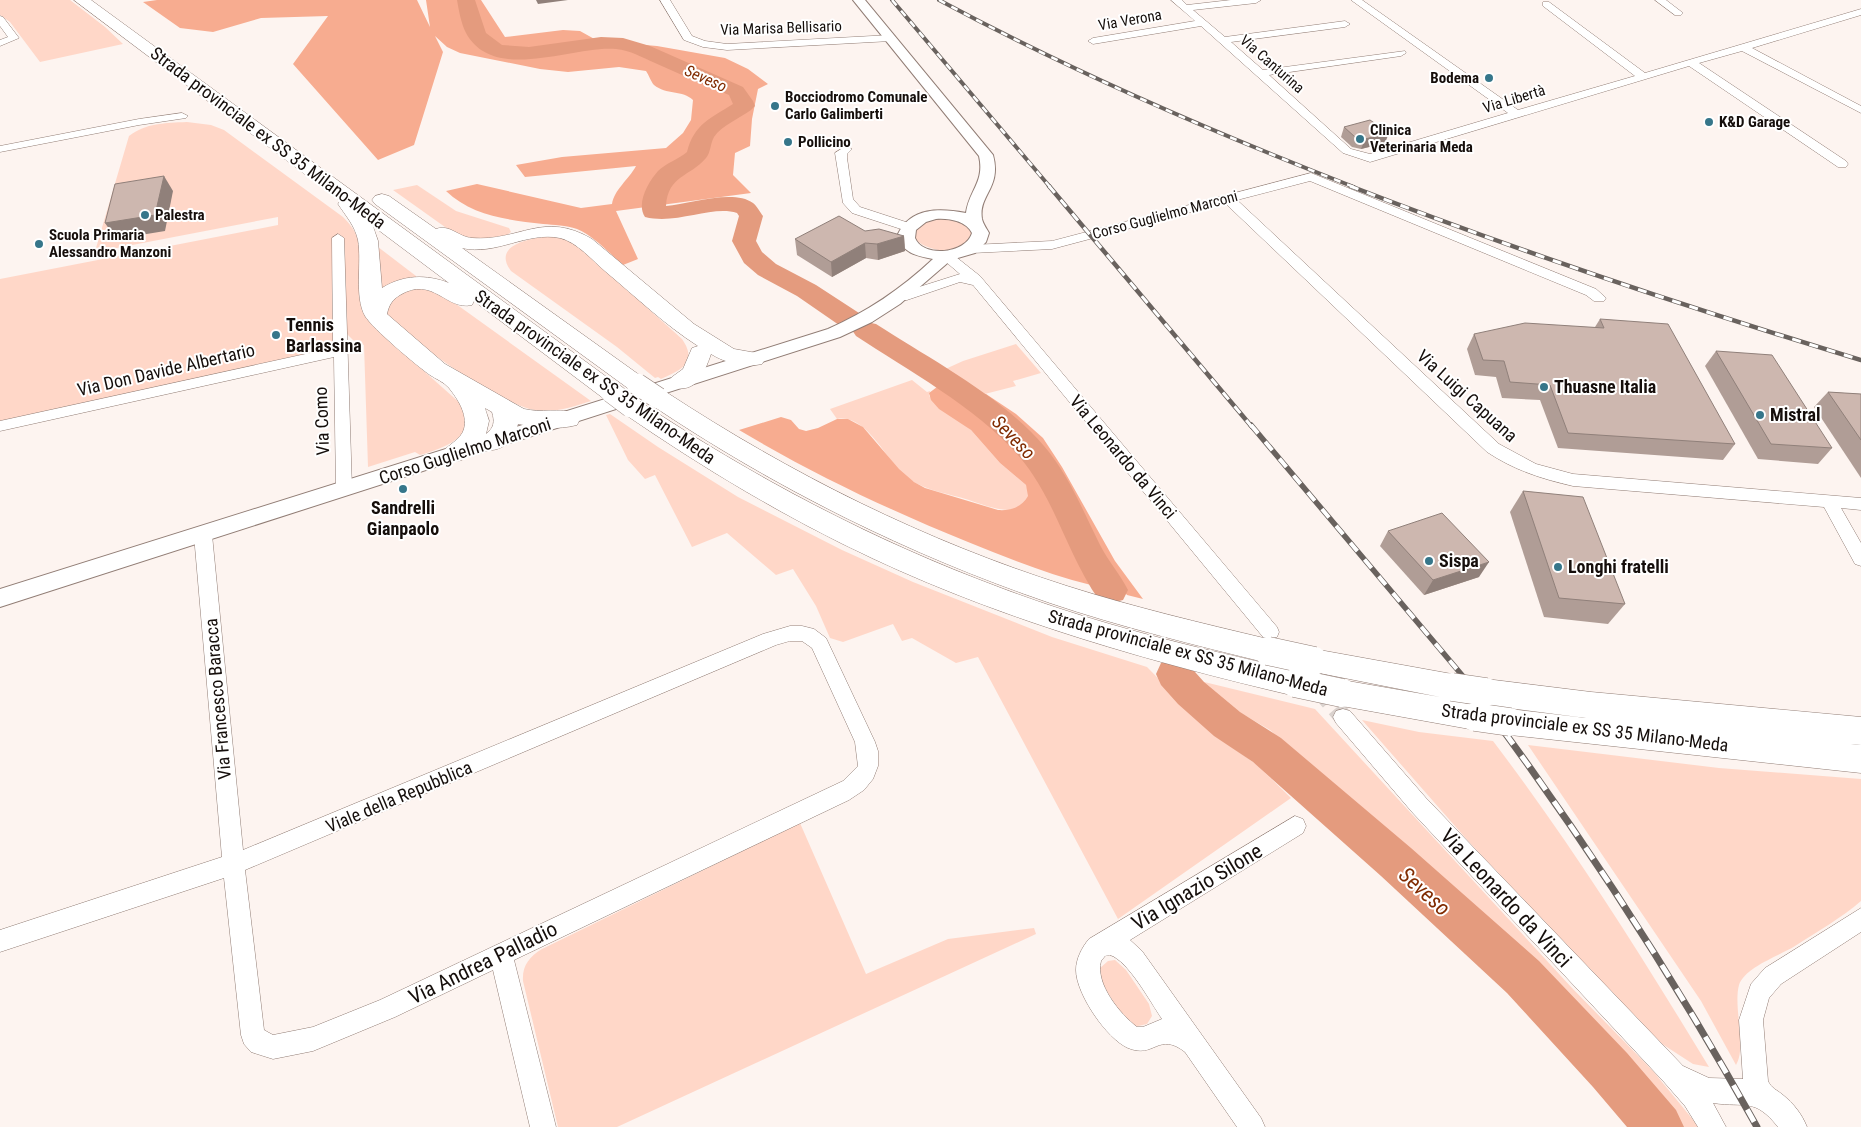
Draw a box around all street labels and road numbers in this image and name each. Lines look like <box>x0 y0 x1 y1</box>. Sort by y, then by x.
street label: Via Verona <box>1097 6 1163 34</box>
street label: Via Marisa Bellisario <box>720 17 842 39</box>
street label: Via Canturina <box>1236 31 1308 97</box>
street label: Strada provinciale ex SS 35 Milano-Meda <box>147 42 390 233</box>
street label: Via Libertà <box>1481 81 1547 117</box>
street label: Corso Guglielmo Marconi <box>1090 187 1240 243</box>
street label: Strada provinciale ex SS 35 Milano-Meda <box>471 285 720 468</box>
street label: Via Don Davide Albertario <box>75 339 257 400</box>
street label: Via Luigi Capuana <box>1413 345 1522 446</box>
street label: Via Como <box>310 386 333 456</box>
street label: Via Leonardo da Vinci <box>1066 391 1181 523</box>
street label: Corso Guglielmo Marconi <box>376 413 553 488</box>
street label: Strada provinciale ex SS 35 Milano-Meda <box>1046 605 1330 700</box>
street label: Via Francesco Baracca <box>200 618 235 781</box>
street label: Strada provinciale ex SS 35 Milano-Meda <box>1440 699 1730 756</box>
street label: Viale della Repubblica <box>323 756 475 837</box>
street label: Via Leonardo da Vinci <box>1436 824 1576 972</box>
street label: Via Ignazio Silone <box>1127 839 1267 935</box>
street label: Via Andrea Palladio <box>405 917 561 1009</box>

